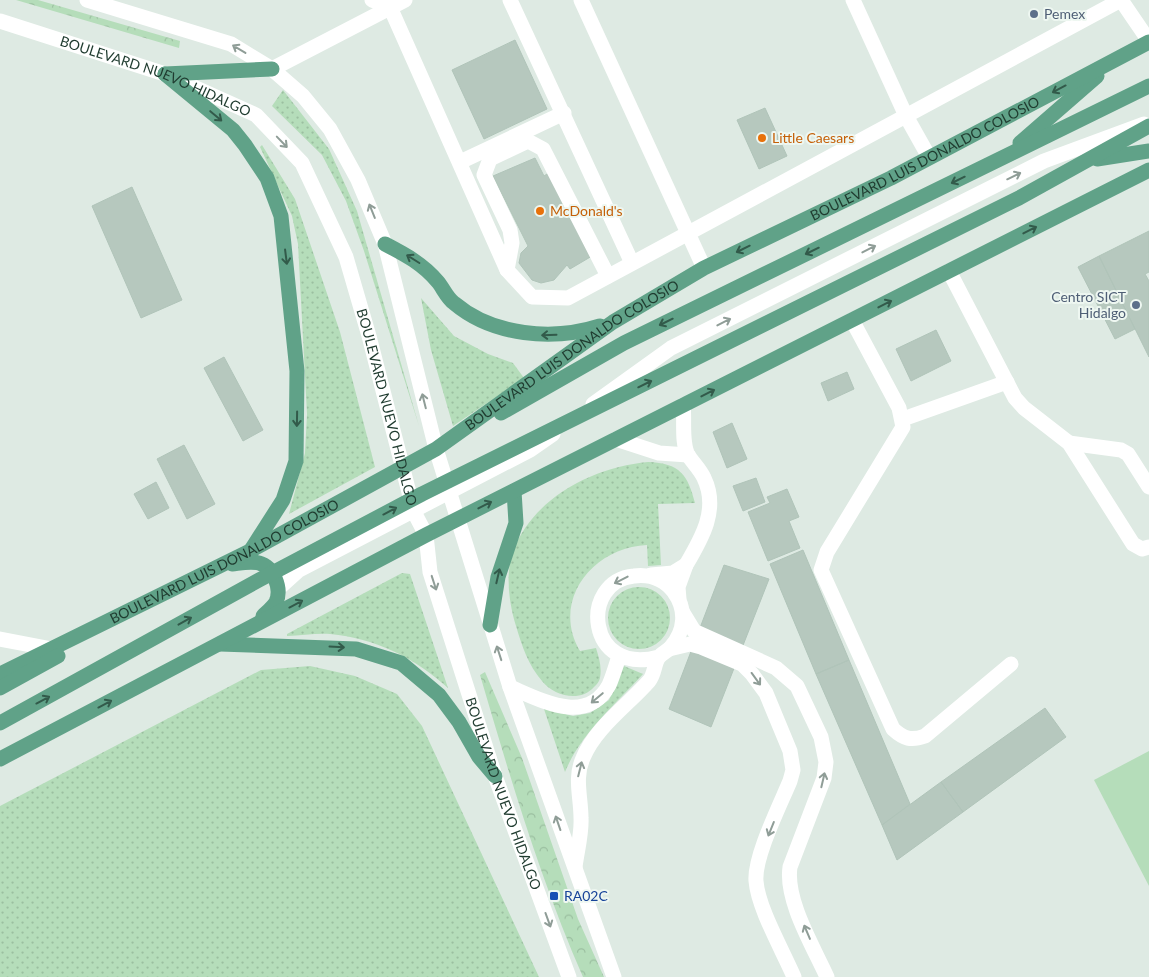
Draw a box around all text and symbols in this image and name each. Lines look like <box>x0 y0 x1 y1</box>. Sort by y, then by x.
place label: Pemex <box>1044 5 1085 22</box>
marker: Pemex <box>1028 8 1040 20</box>
street label: BOULEVARD NUEVO HIDALGO <box>58 32 254 120</box>
one-way arrow <box>232 44 246 54</box>
one-way arrow <box>1052 84 1067 94</box>
street label: BOULEVARD LUIS DONALDO COLOSIO <box>807 92 1042 224</box>
one-way arrow <box>209 111 222 122</box>
place label: Little Caesars <box>772 129 854 146</box>
marker: Little Caesars <box>756 132 768 144</box>
one-way arrow <box>276 136 288 149</box>
one-way arrow <box>1006 171 1021 180</box>
one-way arrow <box>951 176 966 185</box>
place label: McDonald's <box>550 202 623 219</box>
one-way arrow <box>366 204 376 219</box>
marker: McDonald's <box>534 205 546 217</box>
one-way arrow <box>1022 225 1037 235</box>
one-way arrow <box>861 244 876 253</box>
one-way arrow <box>736 245 751 255</box>
one-way arrow <box>805 247 820 257</box>
one-way arrow <box>282 249 292 265</box>
one-way arrow <box>406 254 420 265</box>
street label: BOULEVARD LUIS DONALDO COLOSIO <box>461 276 682 434</box>
place label: Centro SICT Hidalgo <box>1051 288 1127 321</box>
one-way arrow <box>877 299 892 308</box>
marker: Centro SICT Hidalgo <box>1130 299 1142 311</box>
street label: BOULEVARD NUEVO HIDALGO <box>353 306 421 507</box>
one-way arrow <box>716 317 731 327</box>
one-way arrow <box>658 318 673 328</box>
one-way arrow <box>541 330 557 340</box>
one-way arrow <box>637 379 652 388</box>
one-way arrow <box>701 388 716 398</box>
one-way arrow <box>419 394 428 410</box>
one-way arrow <box>293 411 302 427</box>
street label: BOULEVARD LUIS DONALDO COLOSIO <box>107 495 342 627</box>
one-way arrow <box>477 500 492 509</box>
one-way arrow <box>382 506 397 515</box>
one-way arrow <box>494 569 503 585</box>
one-way arrow <box>429 575 439 591</box>
one-way arrow <box>614 576 629 585</box>
one-way arrow <box>288 599 303 609</box>
one-way arrow <box>177 616 192 625</box>
one-way arrow <box>329 643 345 652</box>
one-way arrow <box>494 646 504 662</box>
one-way arrow <box>751 672 761 686</box>
one-way arrow <box>591 693 604 704</box>
one-way arrow <box>35 695 50 704</box>
street label: BOULEVARD NUEVO HIDALGO <box>462 695 545 892</box>
one-way arrow <box>97 699 112 708</box>
one-way arrow <box>576 762 585 778</box>
one-way arrow <box>819 772 828 788</box>
one-way arrow <box>553 816 562 832</box>
one-way arrow <box>765 822 774 837</box>
place label: RA02C <box>564 887 608 904</box>
marker: RA02C <box>548 890 560 902</box>
one-way arrow <box>544 912 553 927</box>
one-way arrow <box>802 925 812 940</box>

